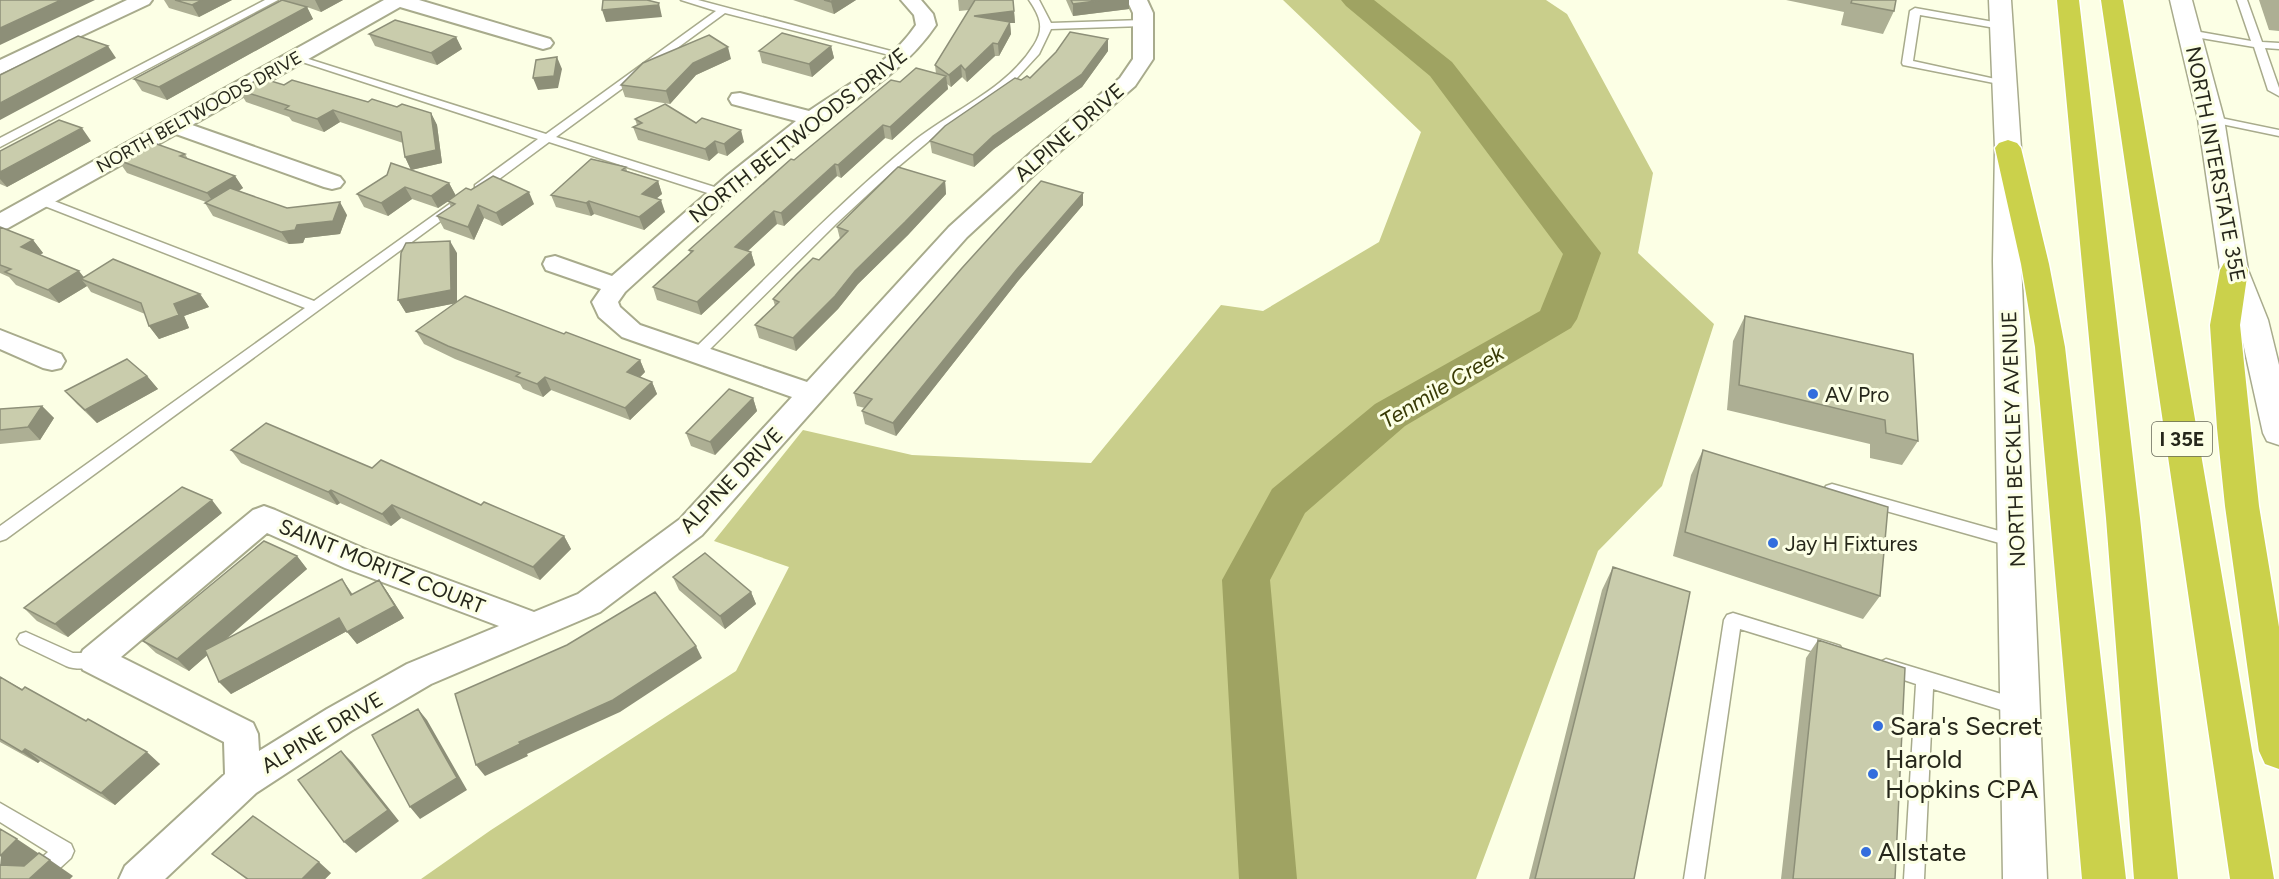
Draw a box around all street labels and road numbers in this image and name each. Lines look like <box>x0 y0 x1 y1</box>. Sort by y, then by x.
street label: NORTH BELTWOODS DRIVE <box>684 42 912 228</box>
street label: NORTH INTERSTATE 35E <box>2181 44 2251 284</box>
street label: NORTH BELTWOODS DRIVE <box>92 46 306 178</box>
street label: ALPINE DRIVE <box>1009 78 1129 186</box>
street label: NORTH BECKLEY AVENUE <box>1996 310 2030 568</box>
street label: ALPINE DRIVE <box>674 422 788 538</box>
road number: I 35E <box>2152 422 2212 456</box>
street label: SAINT MORITZ COURT <box>275 513 489 619</box>
street label: ALPINE DRIVE <box>257 686 387 778</box>

